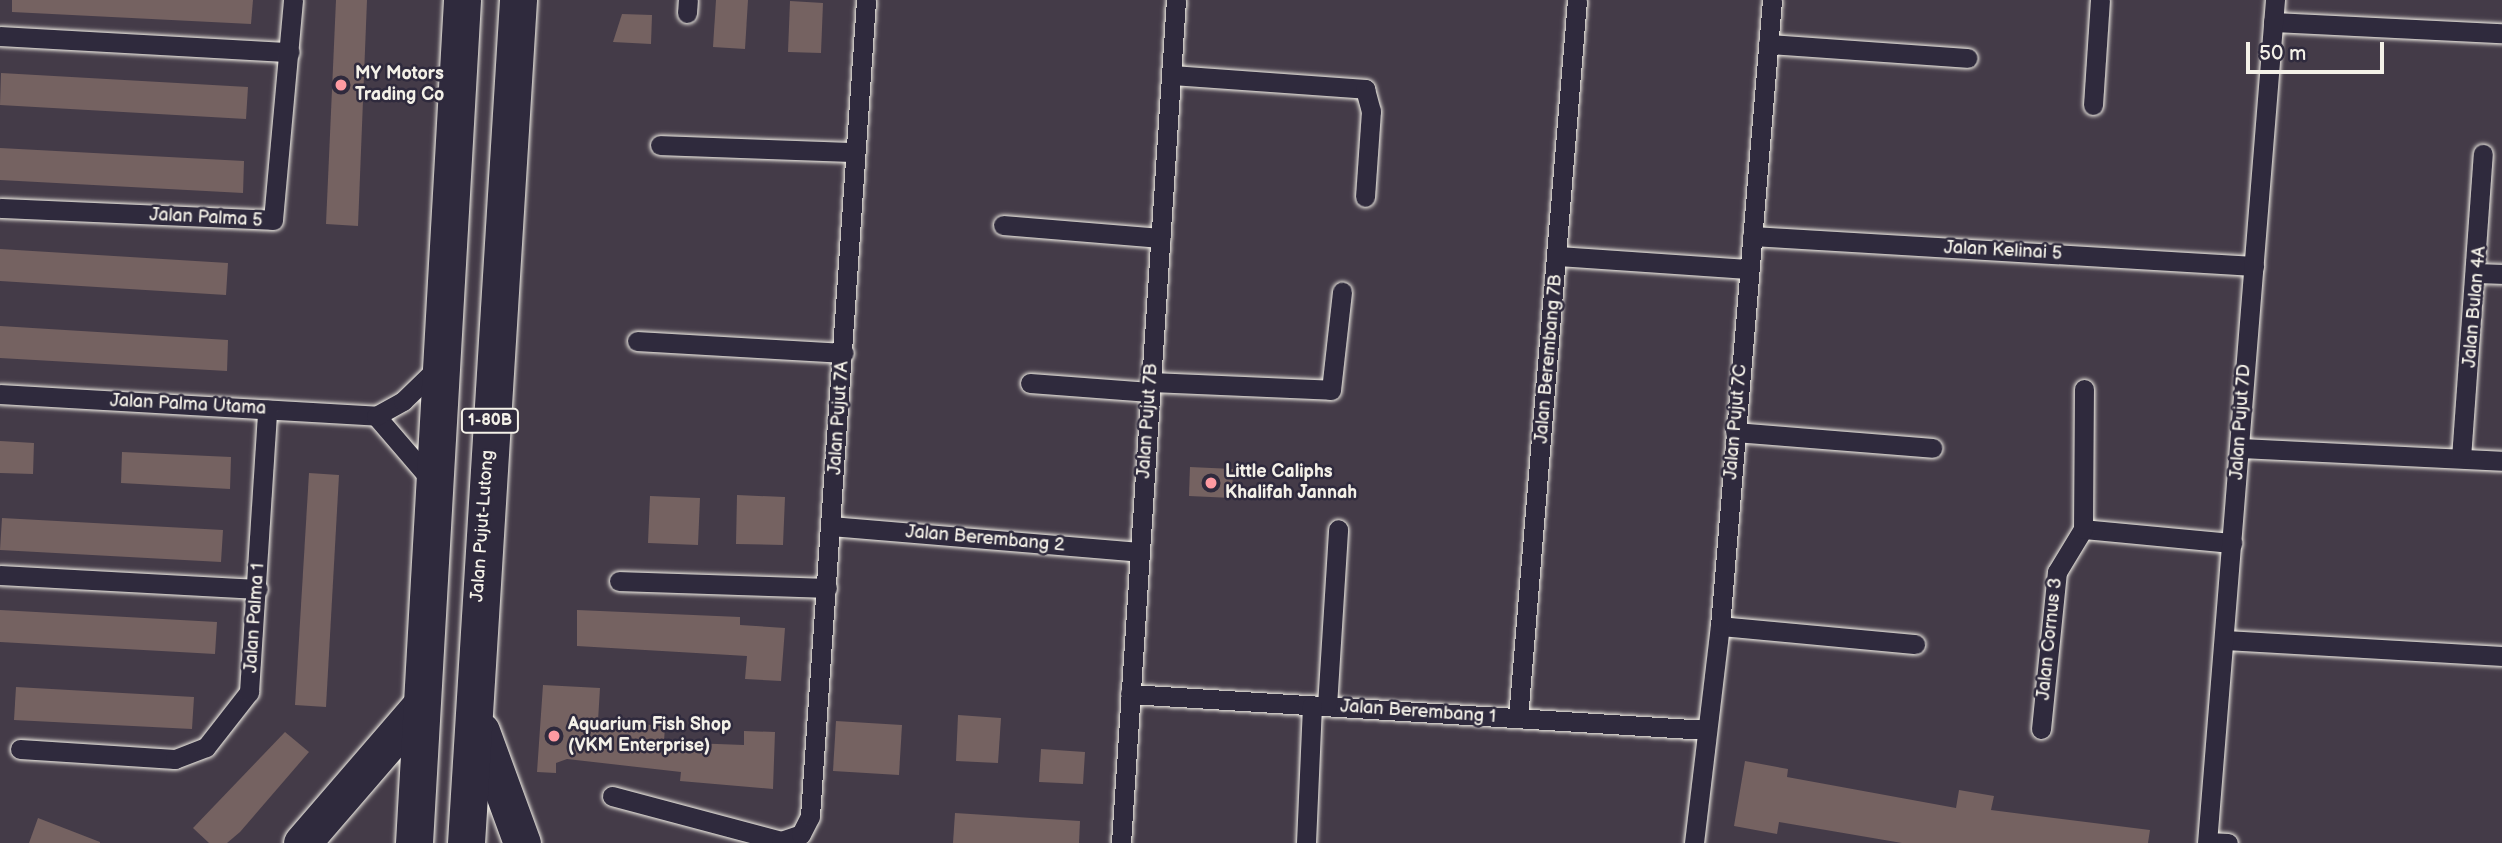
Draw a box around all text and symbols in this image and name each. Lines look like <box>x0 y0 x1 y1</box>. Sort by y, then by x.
scale bar <box>2250 28 2388 72</box>
text: 50 m <box>2259 41 2306 66</box>
place label: MY Motors Trading Co <box>355 64 444 106</box>
marker: MY Motors Trading Co <box>333 77 349 93</box>
street label: Jalan Palma 5 <box>149 204 263 232</box>
street label: Jalan Kelinai 5 <box>1943 237 2063 265</box>
street label: Jalan Bulan 4A <box>2459 245 2491 369</box>
street label: Jalan Berembang 7B <box>1531 273 1567 445</box>
street label: Jalan Pujut 7A <box>824 360 854 476</box>
street label: Jalan Pujut 7B <box>1133 363 1163 479</box>
street label: Jalan Pujut 7C <box>1720 363 1752 481</box>
street label: Jalan Pujut 7D <box>2226 363 2256 481</box>
street label: Jalan Palma Utama <box>109 390 267 420</box>
road number: 1-80B <box>460 408 520 434</box>
street label: Jalan Pujut-Lutong <box>467 449 499 603</box>
place label: Little Caliphs Khalifah Jannah <box>1225 462 1357 504</box>
marker: Little Caliphs Khalifah Jannah <box>1203 475 1219 491</box>
street label: Jalan Berembang 2 <box>905 521 1065 557</box>
street label: Jalan Palma 1 <box>240 562 270 674</box>
street label: Jalan Cornus 3 <box>2033 577 2067 701</box>
street label: Jalan Berembang 1 <box>1340 696 1496 728</box>
place label: Aquarium Fish Shop (VKM Enterprise) <box>568 715 731 758</box>
marker: Aquarium Fish Shop (VKM Enterprise) <box>546 728 562 744</box>

